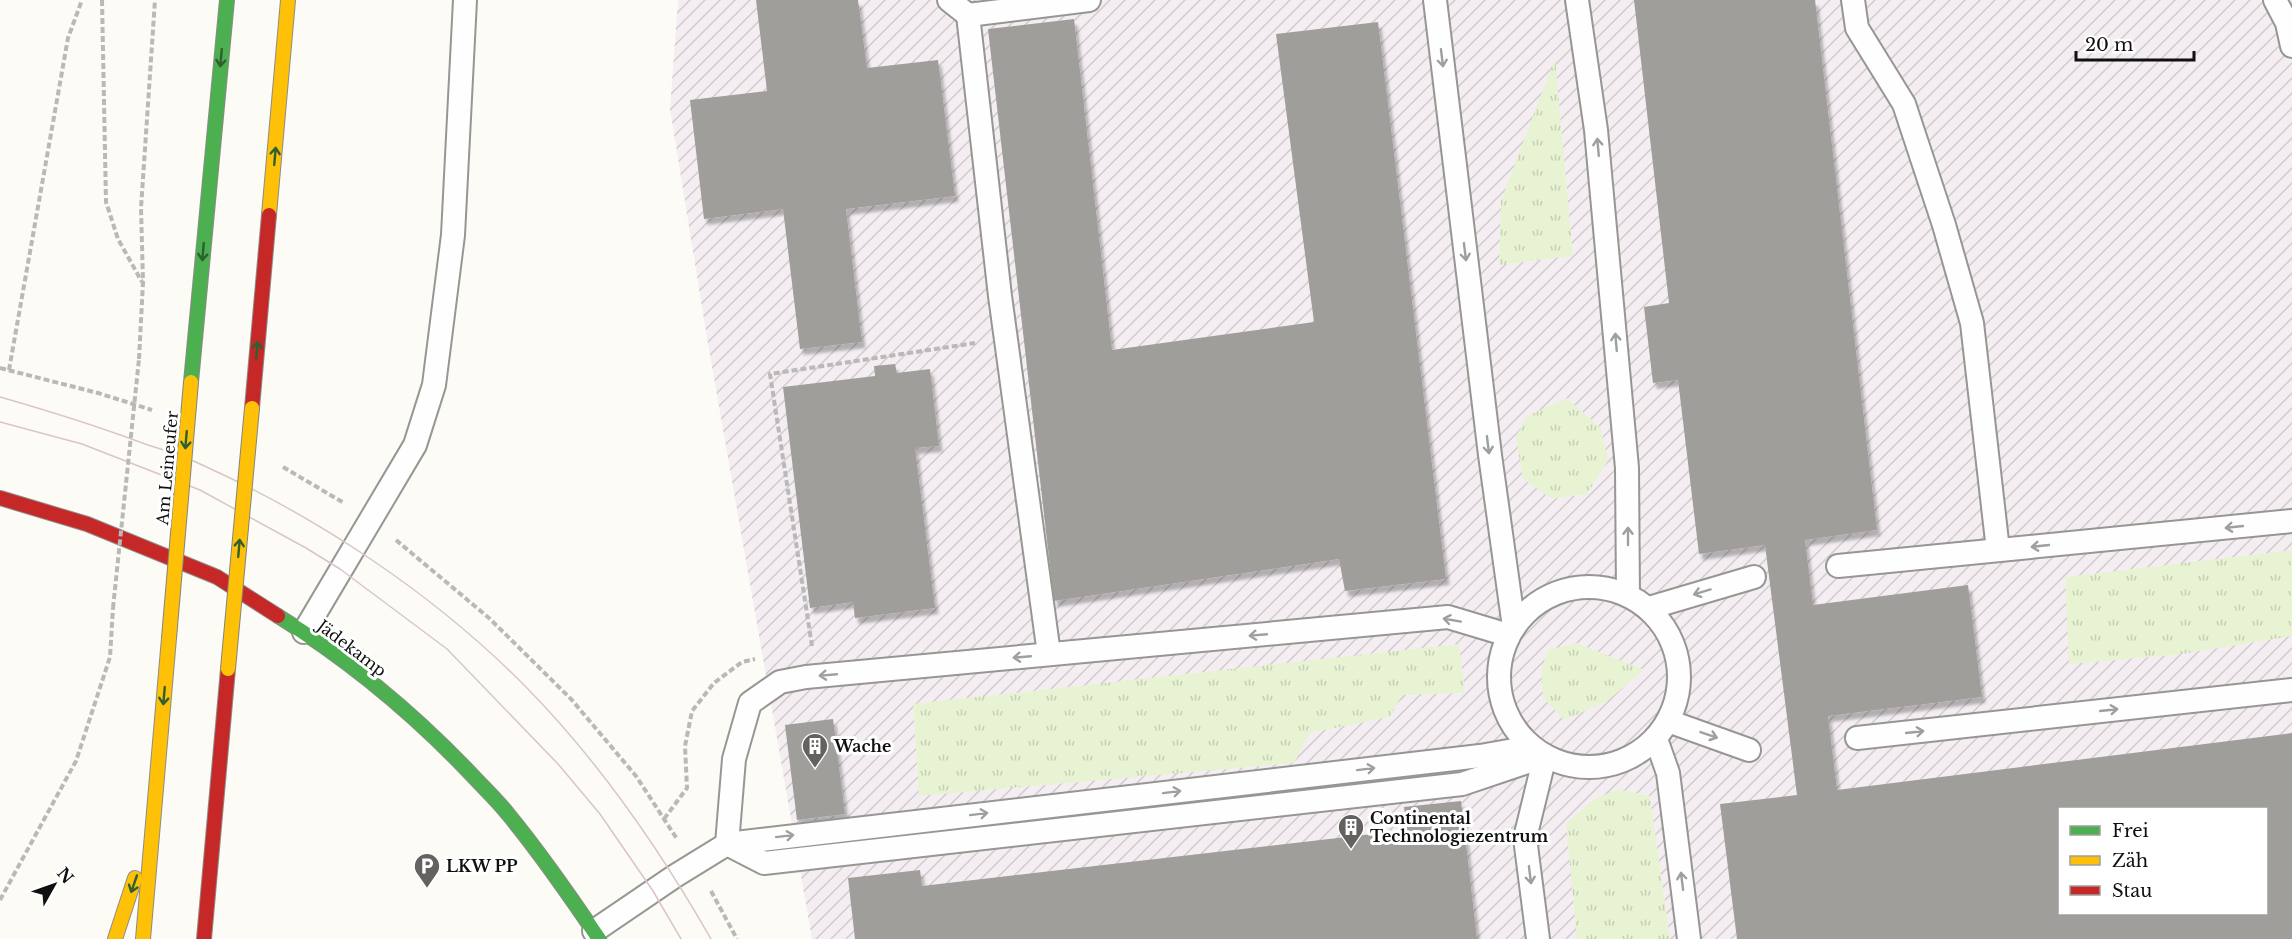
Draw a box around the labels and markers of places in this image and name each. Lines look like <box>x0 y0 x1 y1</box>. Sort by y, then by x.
building icon: Wache <box>800 731 830 769</box>
place label: Wache <box>833 736 891 756</box>
place label: Continental Technologiezentrum <box>1370 808 1549 846</box>
building icon: Continental Technologiezentrum <box>1336 812 1366 850</box>
parking icon: LKW PP <box>412 851 442 889</box>
place label: LKW PP <box>446 856 518 876</box>

